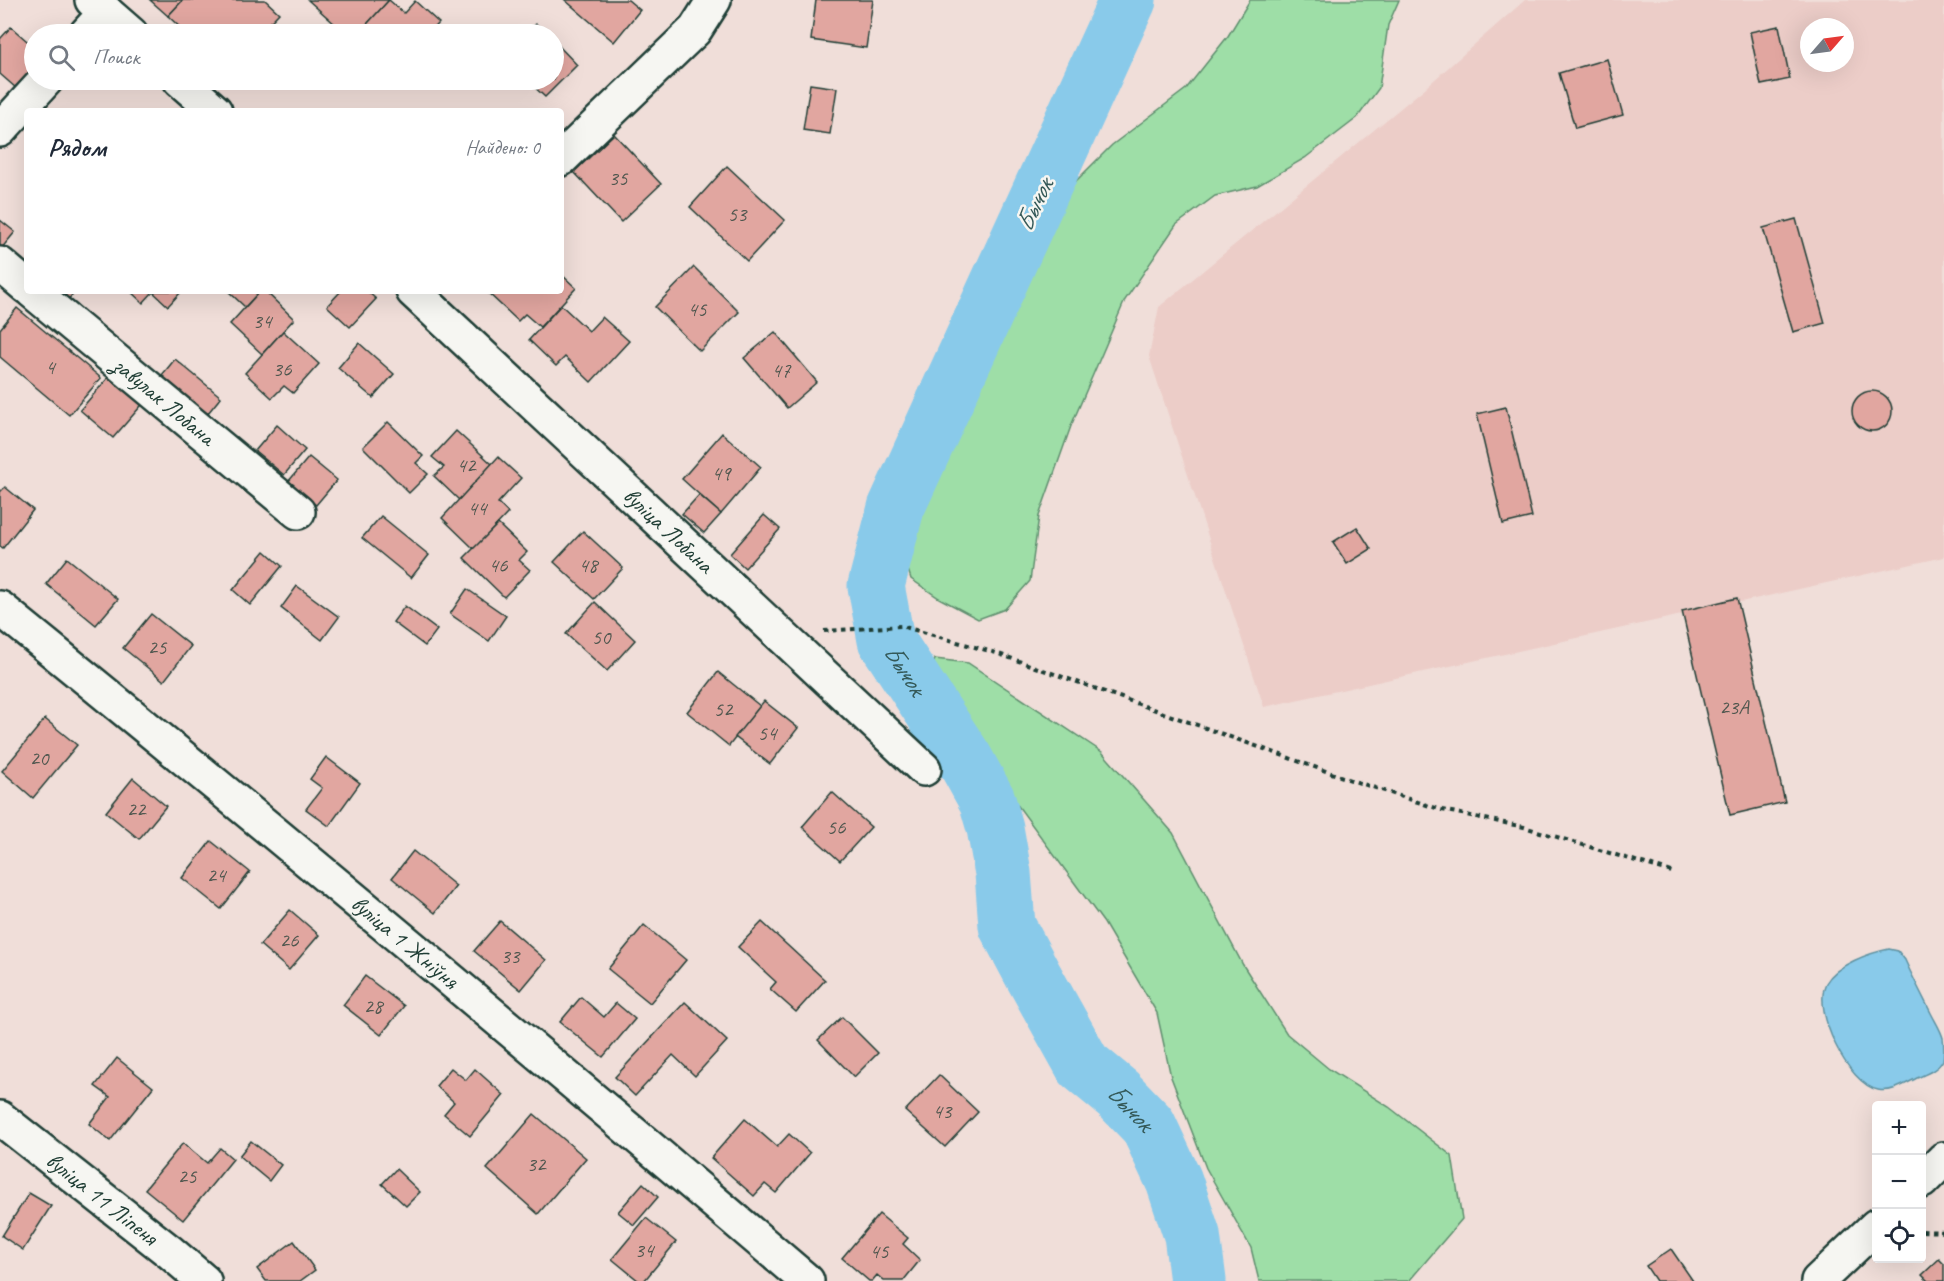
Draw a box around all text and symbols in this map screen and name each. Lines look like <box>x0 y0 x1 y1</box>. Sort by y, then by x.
north arrow <box>1800 18 1854 72</box>
search box <box>24 24 564 90</box>
icon: search <box>45 41 78 74</box>
text: Поиск <box>93 43 139 71</box>
text: Рядом <box>48 131 106 164</box>
text: Найдено: 0 <box>465 135 540 160</box>
house number: 35 <box>609 165 629 191</box>
water label: Бычок <box>1008 169 1062 237</box>
house number: 53 <box>728 201 748 227</box>
house number: 45 <box>688 296 708 322</box>
house number: 34 <box>253 308 274 334</box>
street label: завулак Лобана <box>104 348 223 453</box>
house number: 4 <box>45 354 57 380</box>
house number: 36 <box>273 356 292 382</box>
house number: 47 <box>772 357 792 383</box>
house number: 42 <box>457 452 477 478</box>
house number: 49 <box>712 460 732 486</box>
street label: вуліца Лобана <box>617 481 721 581</box>
house number: 44 <box>468 495 489 521</box>
house number: 46 <box>489 552 508 578</box>
house number: 48 <box>579 552 600 578</box>
house number: 50 <box>592 624 612 650</box>
house number: 25 <box>148 634 168 660</box>
water label: Бычок <box>877 638 936 705</box>
house number: 23А <box>1719 694 1750 720</box>
house number: 52 <box>714 696 734 722</box>
house number: 54 <box>758 720 779 746</box>
house number: 20 <box>30 745 50 771</box>
house number: 22 <box>127 796 147 822</box>
house number: 56 <box>827 814 846 840</box>
house number: 24 <box>207 862 228 888</box>
street label: вуліца 1 Жніўня <box>345 888 466 996</box>
house number: 26 <box>280 927 299 953</box>
house number: 33 <box>501 943 521 969</box>
house number: 28 <box>364 993 385 1019</box>
water label: Бычок <box>1100 1075 1164 1141</box>
house number: 43 <box>933 1098 953 1124</box>
map controls <box>1872 1101 1926 1263</box>
button: + <box>1872 1101 1926 1155</box>
street label: вуліца 11 Ліпеня <box>40 1145 165 1253</box>
house number: 32 <box>527 1151 547 1177</box>
button: − <box>1872 1155 1926 1209</box>
house number: 25 <box>178 1163 198 1189</box>
button: locate <box>1872 1209 1926 1263</box>
house number: 34 <box>635 1237 656 1263</box>
house number: 45 <box>870 1238 890 1264</box>

